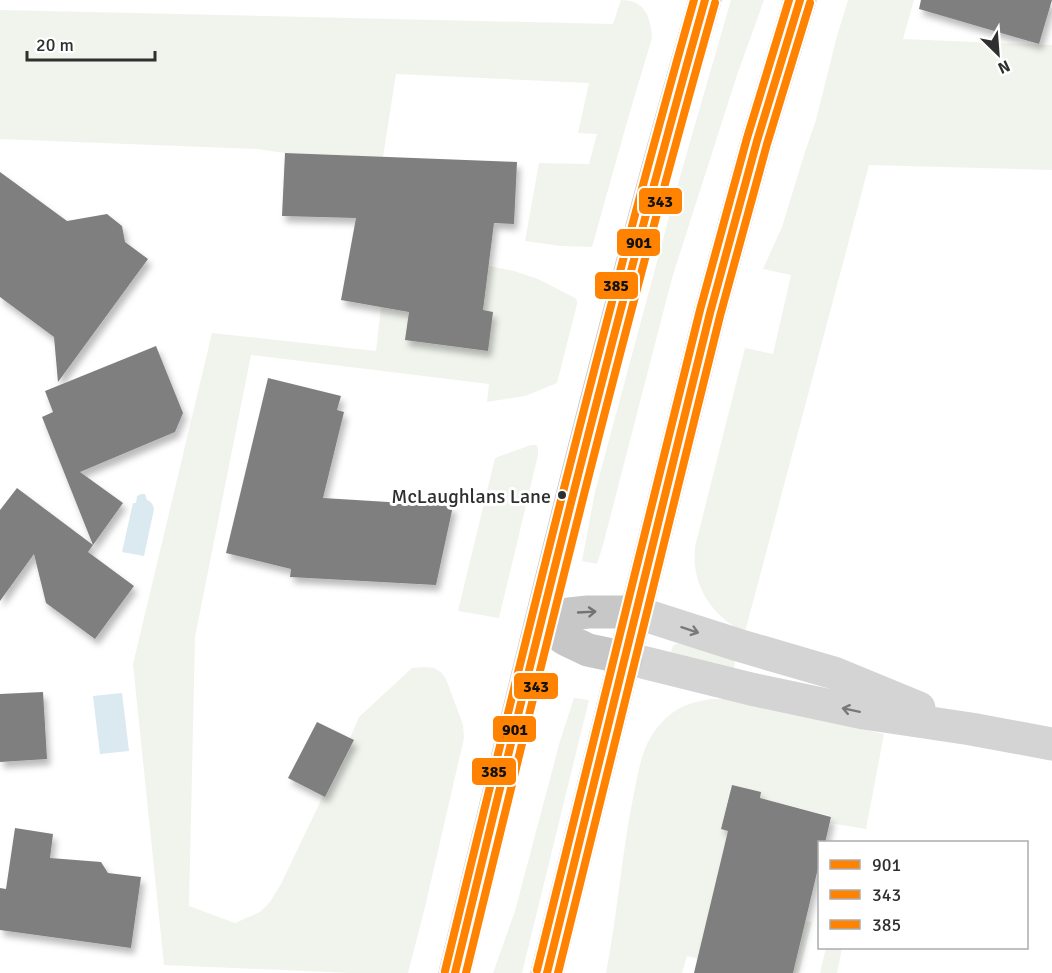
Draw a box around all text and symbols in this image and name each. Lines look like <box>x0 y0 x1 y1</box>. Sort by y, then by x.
scale bar <box>27 24 154 62</box>
north arrow <box>968 24 1028 84</box>
text: 20 m <box>36 34 74 56</box>
text: N <box>995 55 1013 78</box>
line badge: 343 <box>638 187 683 215</box>
text: 343 <box>647 192 673 212</box>
line badge: 901 <box>616 228 661 257</box>
text: 901 <box>626 233 652 253</box>
line badge: 385 <box>594 271 639 300</box>
text: 385 <box>603 276 629 296</box>
place label: McLaughlans Lane <box>391 484 551 509</box>
marker: McLaughlans Lane <box>556 489 568 501</box>
one-way arrow <box>577 607 597 618</box>
one-way arrow <box>680 625 699 636</box>
line badge: 343 <box>513 672 559 700</box>
text: 343 <box>523 677 549 697</box>
one-way arrow <box>842 704 861 715</box>
line badge: 901 <box>492 715 537 743</box>
text: 901 <box>502 720 528 740</box>
line badge: 385 <box>471 757 517 786</box>
text: 385 <box>481 762 507 782</box>
legend <box>818 841 1028 949</box>
text: 901 <box>872 854 901 876</box>
text: 343 <box>872 884 901 906</box>
text: 385 <box>872 914 901 936</box>

